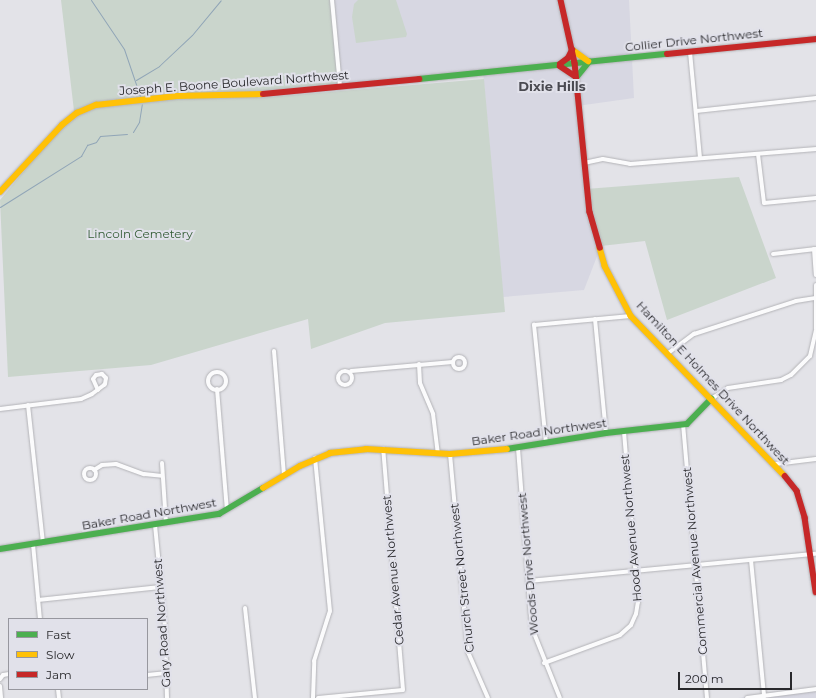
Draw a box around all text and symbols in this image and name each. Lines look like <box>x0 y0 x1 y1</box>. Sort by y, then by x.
street label: Collier Drive Northwest <box>624 26 764 54</box>
street label: Joseph E. Boone Boulevard Northwest <box>119 68 349 98</box>
district label: Dixie Hills <box>518 78 586 94</box>
park label: Lincoln Cemetery <box>87 227 193 241</box>
street label: Hamilton E Holmes Drive Northwest <box>633 298 793 468</box>
street label: Baker Road Northwest <box>471 415 607 449</box>
street label: Hood Avenue Northwest <box>617 454 645 602</box>
street label: Commercial Avenue Northwest <box>680 467 710 655</box>
street label: Woods Drive Northwest <box>515 492 541 636</box>
street label: Cedar Avenue Northwest <box>379 494 407 646</box>
street label: Baker Road Northwest <box>81 495 217 533</box>
street label: Church Street Northwest <box>447 503 477 653</box>
street label: Gary Road Northwest <box>150 558 174 688</box>
legend <box>8 618 148 690</box>
text: Fast <box>46 627 71 642</box>
text: Slow <box>46 647 75 662</box>
scale bar <box>680 664 794 690</box>
text: Jam <box>46 667 72 682</box>
text: 200 m <box>685 671 724 686</box>

